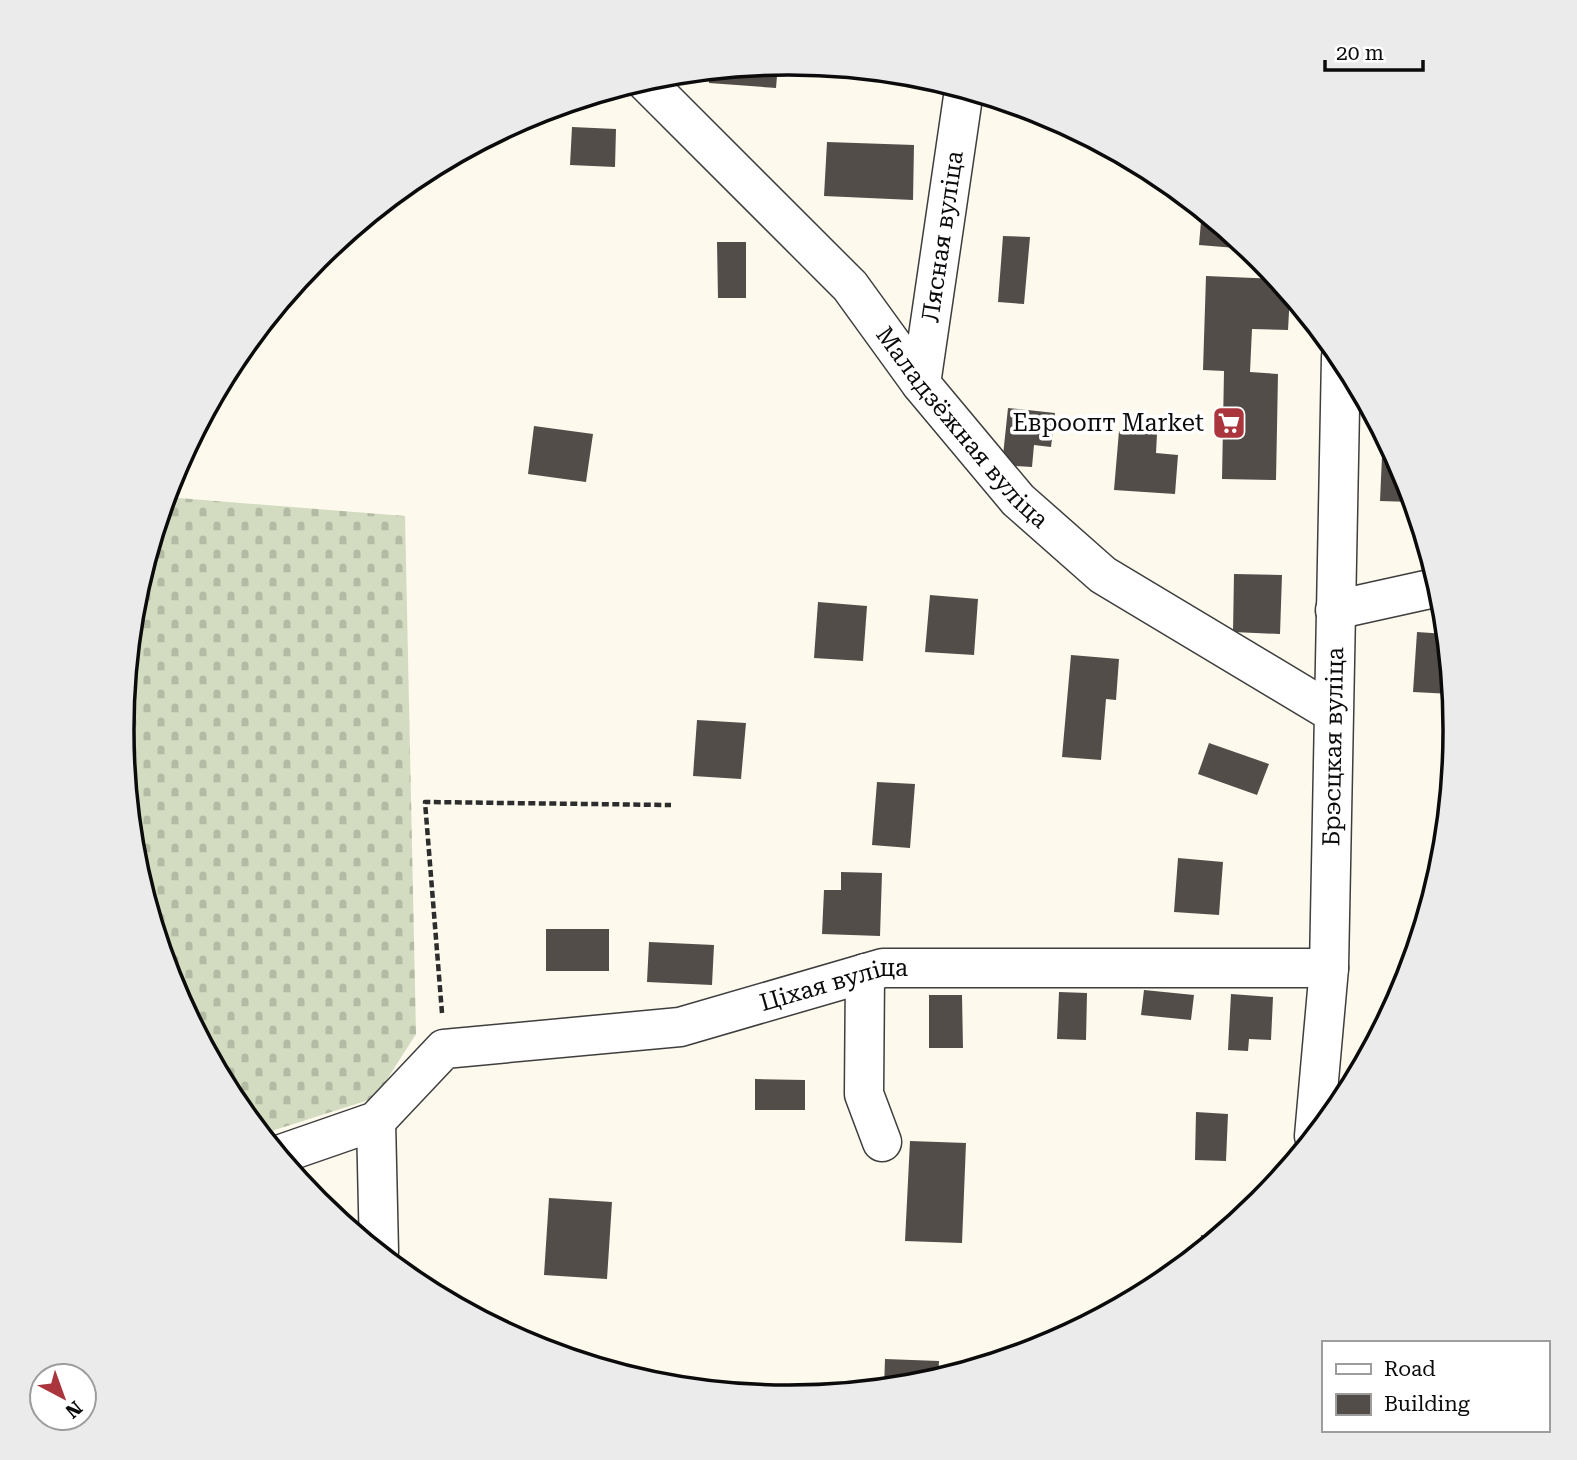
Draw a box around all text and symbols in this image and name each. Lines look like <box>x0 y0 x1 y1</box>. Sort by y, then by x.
scale bar <box>1325 28 1423 72</box>
text: 20 m <box>1336 41 1384 65</box>
street label: Лясная вуліца <box>916 149 969 324</box>
street label: Маладзёжная вуліца <box>870 321 1054 534</box>
supermarket icon: Евроопт Market <box>1210 404 1248 442</box>
place label: Евроопт Market <box>1012 409 1204 437</box>
street label: Брэсцкая вуліца <box>1317 647 1349 847</box>
street label: Ціхая вуліца <box>757 954 908 1017</box>
legend <box>1322 1341 1549 1432</box>
text: Road <box>1384 1357 1436 1381</box>
north arrow <box>28 1362 98 1432</box>
text: Building <box>1384 1392 1470 1416</box>
text: N <box>60 1396 87 1423</box>

